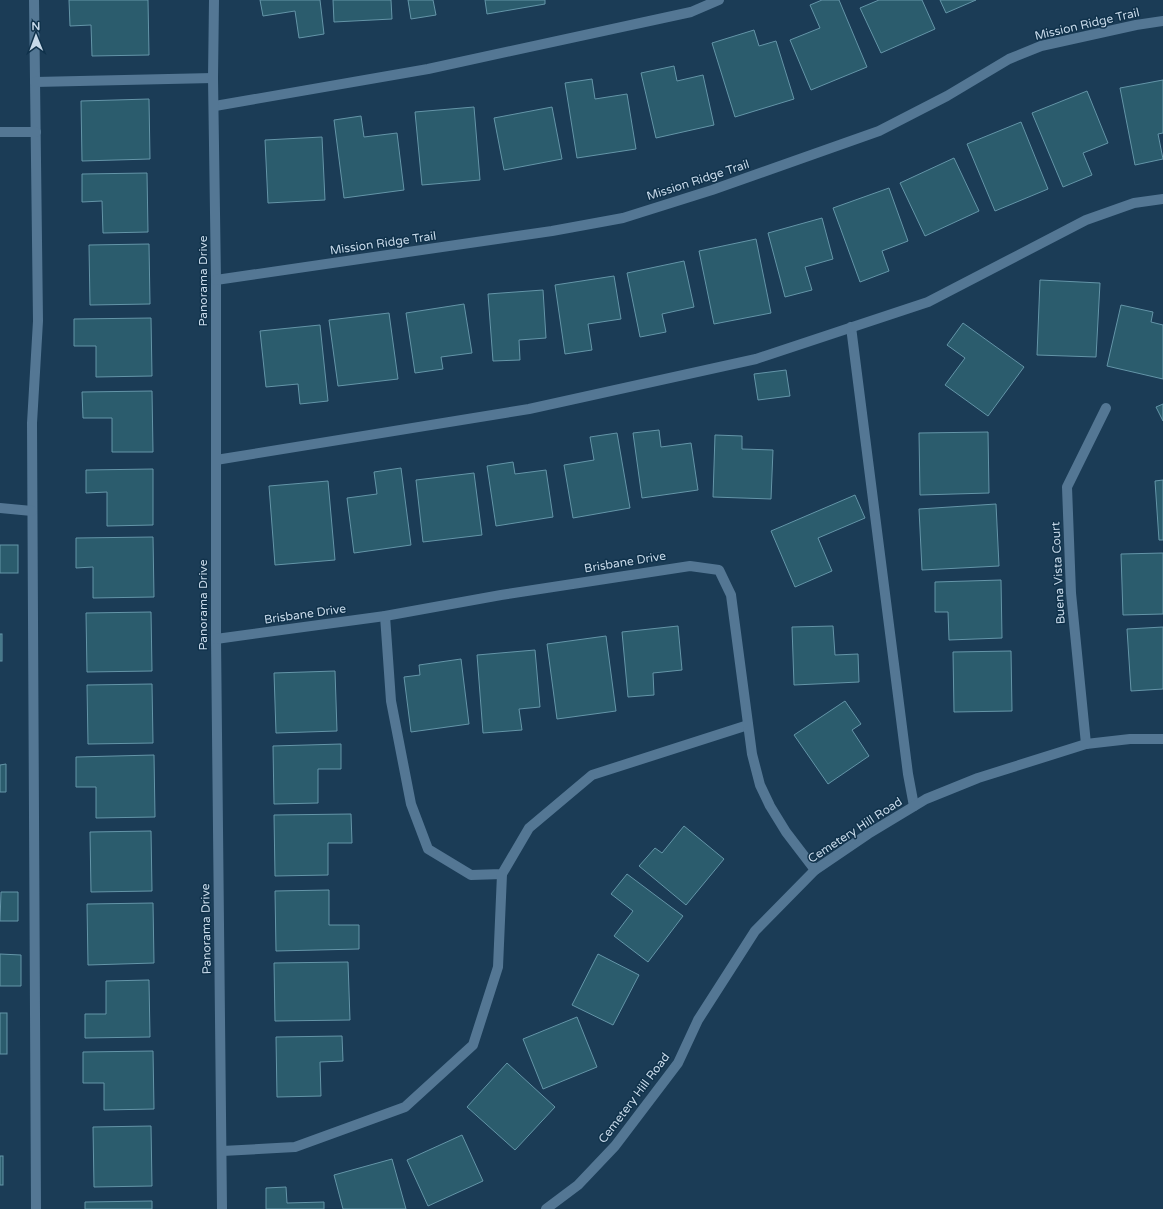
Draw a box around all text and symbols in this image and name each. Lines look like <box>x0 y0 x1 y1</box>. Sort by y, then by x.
street label: Mission Ridge Trail <box>1033 5 1141 43</box>
north arrow <box>16 16 56 56</box>
text: N <box>31 20 40 33</box>
street label: Mission Ridge Trail <box>645 157 751 203</box>
street label: Mission Ridge Trail <box>329 229 437 257</box>
street label: Panorama Drive <box>196 235 210 326</box>
street label: Buena Vista Court <box>1048 521 1068 625</box>
street label: Brisbane Drive <box>583 549 667 575</box>
street label: Panorama Drive <box>196 559 210 650</box>
street label: Brisbane Drive <box>263 601 347 627</box>
street label: Cemetery Hill Road <box>805 794 905 866</box>
street label: Panorama Drive <box>198 883 214 975</box>
street label: Cemetery Hill Road <box>595 1050 673 1146</box>

